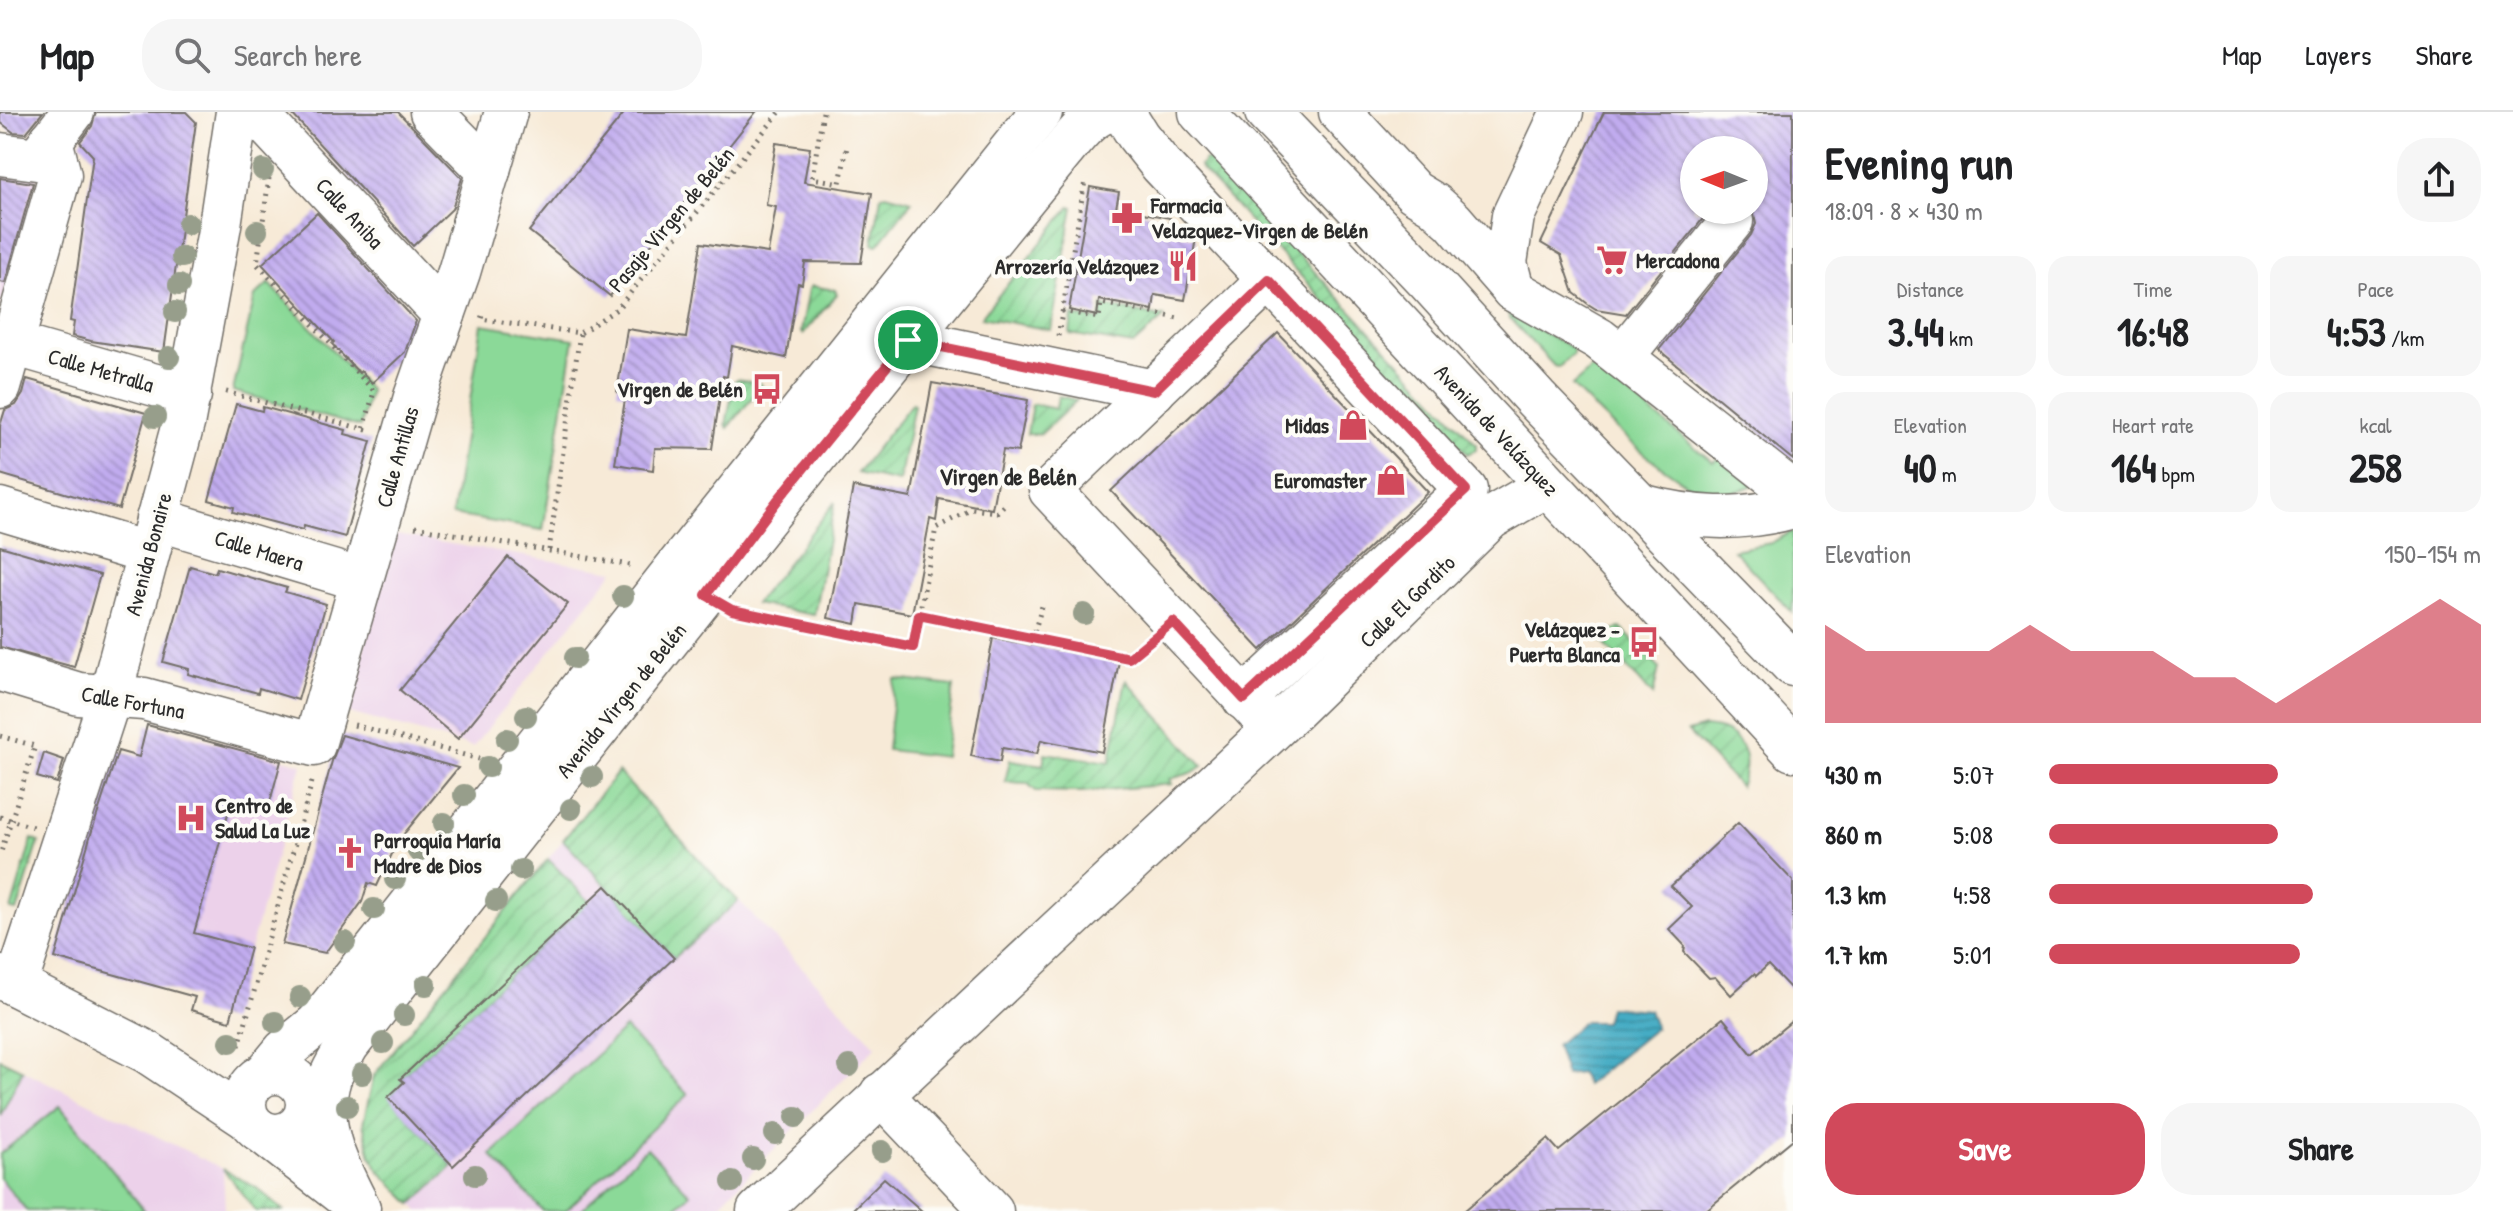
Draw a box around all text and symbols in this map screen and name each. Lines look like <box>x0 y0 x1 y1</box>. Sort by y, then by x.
search box <box>142 19 702 91</box>
text: Map <box>40 29 94 81</box>
icon: search <box>170 33 214 77</box>
text: Search here <box>234 35 362 75</box>
text: Map <box>2222 36 2262 74</box>
text: Layers <box>2306 36 2371 74</box>
text: Share <box>2415 36 2473 74</box>
text: Evening run <box>1825 133 2013 193</box>
north arrow <box>1680 136 1768 224</box>
map controls <box>1680 136 1768 224</box>
button: share <box>2397 138 2481 222</box>
street label: Pasaje Virgen de Belén <box>601 140 741 298</box>
street label: Calle Aniba <box>309 171 391 255</box>
place label: Farmacia Velazquez-Virgen de Belén <box>1150 190 1368 246</box>
text: 18:09 · 8 × 430 m <box>1825 193 1983 228</box>
pharmacy icon: Farmacia Velazquez-Virgen de Belén <box>1110 201 1144 235</box>
supermarket icon: Mercadona <box>1595 243 1629 277</box>
place label: Mercadona <box>1636 245 1720 275</box>
restaurant icon: Arrozería Velázquez <box>1166 249 1200 283</box>
place label: Arrozería Velázquez <box>995 251 1160 282</box>
text: Distance <box>1897 274 1964 304</box>
text: Time <box>2134 274 2172 304</box>
text: Pace <box>2357 274 2394 304</box>
text: 3.44 <box>1888 304 1944 358</box>
text: 16:48 <box>2117 304 2189 358</box>
text: 4:53 <box>2327 304 2386 358</box>
pin <box>874 306 942 374</box>
icon: arrive <box>886 318 930 362</box>
text: km <box>1944 323 1973 353</box>
text: /km <box>2386 323 2424 353</box>
street label: Calle Metralla <box>45 341 158 399</box>
street label: Avenida de Velázquez <box>1428 358 1566 502</box>
bus stop icon: Virgen de Belén <box>750 372 784 406</box>
place label: Virgen de Belén <box>617 374 743 405</box>
street label: Calle Antillas <box>368 403 426 511</box>
shop icon: Midas <box>1336 408 1370 442</box>
place label: Midas <box>1285 410 1330 440</box>
text: Elevation <box>1894 410 1967 440</box>
text: Heart rate <box>2112 410 2194 440</box>
text: kcal <box>2360 410 2392 440</box>
text: 40 <box>1904 440 1937 494</box>
text: 164 <box>2111 440 2156 494</box>
text: 258 <box>2349 440 2402 494</box>
text: m <box>1937 459 1957 489</box>
text: bpm <box>2156 459 2195 489</box>
district label: Virgen de Belén <box>939 460 1077 493</box>
shop icon: Euromaster <box>1374 463 1408 497</box>
place label: Euromaster <box>1274 465 1368 495</box>
street label: Avenida Bonaire <box>117 489 179 619</box>
street label: Calle Maera <box>211 522 308 578</box>
text: Elevation <box>1825 536 1911 571</box>
text: 150–154 m <box>2384 536 2481 571</box>
street label: Calle El Gordito <box>1353 548 1462 654</box>
place label: Velázquez - Puerta Blanca <box>1509 614 1620 669</box>
street label: Avenida Virgen de Belén <box>549 616 693 784</box>
bus stop icon: Velázquez - Puerta Blanca <box>1627 625 1661 659</box>
street label: Calle Fortuna <box>79 678 187 726</box>
text: 430 m <box>1825 757 1882 792</box>
text: 5:07 <box>1953 757 1995 792</box>
place label: Centro de Salud La Luz <box>215 790 311 845</box>
hospital icon: Centro de Salud La Luz <box>174 801 208 835</box>
text: 860 m <box>1825 817 1882 852</box>
text: 5:08 <box>1953 817 1993 852</box>
place label: Parroquia María Madre de Dios <box>374 825 501 880</box>
church icon: Parroquia María Madre de Dios <box>333 836 367 870</box>
text: 1.3 km <box>1825 877 1886 912</box>
text: 4:58 <box>1953 877 1991 912</box>
text: 1.7 km <box>1825 937 1887 972</box>
text: 5:01 <box>1953 937 1991 972</box>
button: Save <box>1825 1103 2145 1195</box>
button: Share <box>2161 1103 2481 1195</box>

